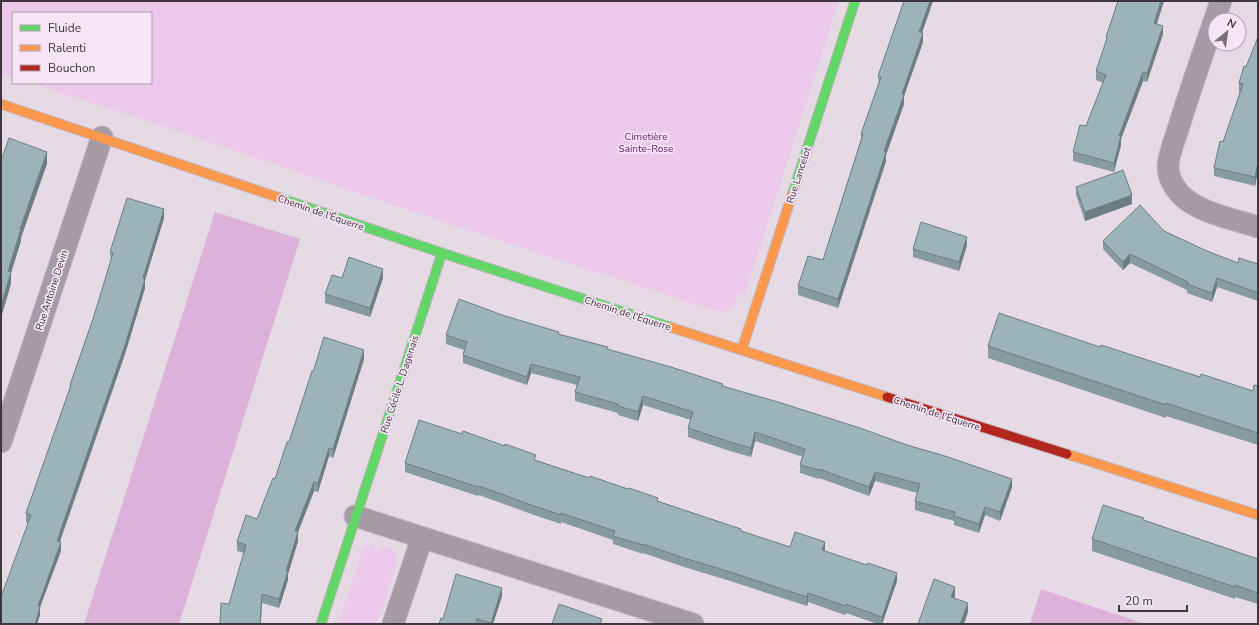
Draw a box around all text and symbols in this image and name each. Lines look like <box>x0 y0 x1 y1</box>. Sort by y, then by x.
legend <box>12 12 152 84</box>
north arrow <box>1207 12 1247 52</box>
text: N <box>1224 15 1239 32</box>
text: Fluide <box>48 20 81 36</box>
text: Ralenti <box>48 40 86 56</box>
text: Bouchon <box>48 60 95 76</box>
park label: Cimetière Sainte-Rose <box>619 130 673 156</box>
street label: Rue Lancelot <box>783 145 815 205</box>
street label: Chemin de l'Équerre <box>276 192 366 234</box>
street label: Rue Antoine Devin <box>32 248 72 332</box>
street label: Chemin de l'Équerre <box>583 293 673 335</box>
street label: Rue Cécile L. Dagenais <box>378 333 422 435</box>
street label: Chemin de l'Équerre <box>892 393 982 435</box>
scale bar <box>1119 587 1187 613</box>
text: 20 m <box>1125 593 1153 609</box>

